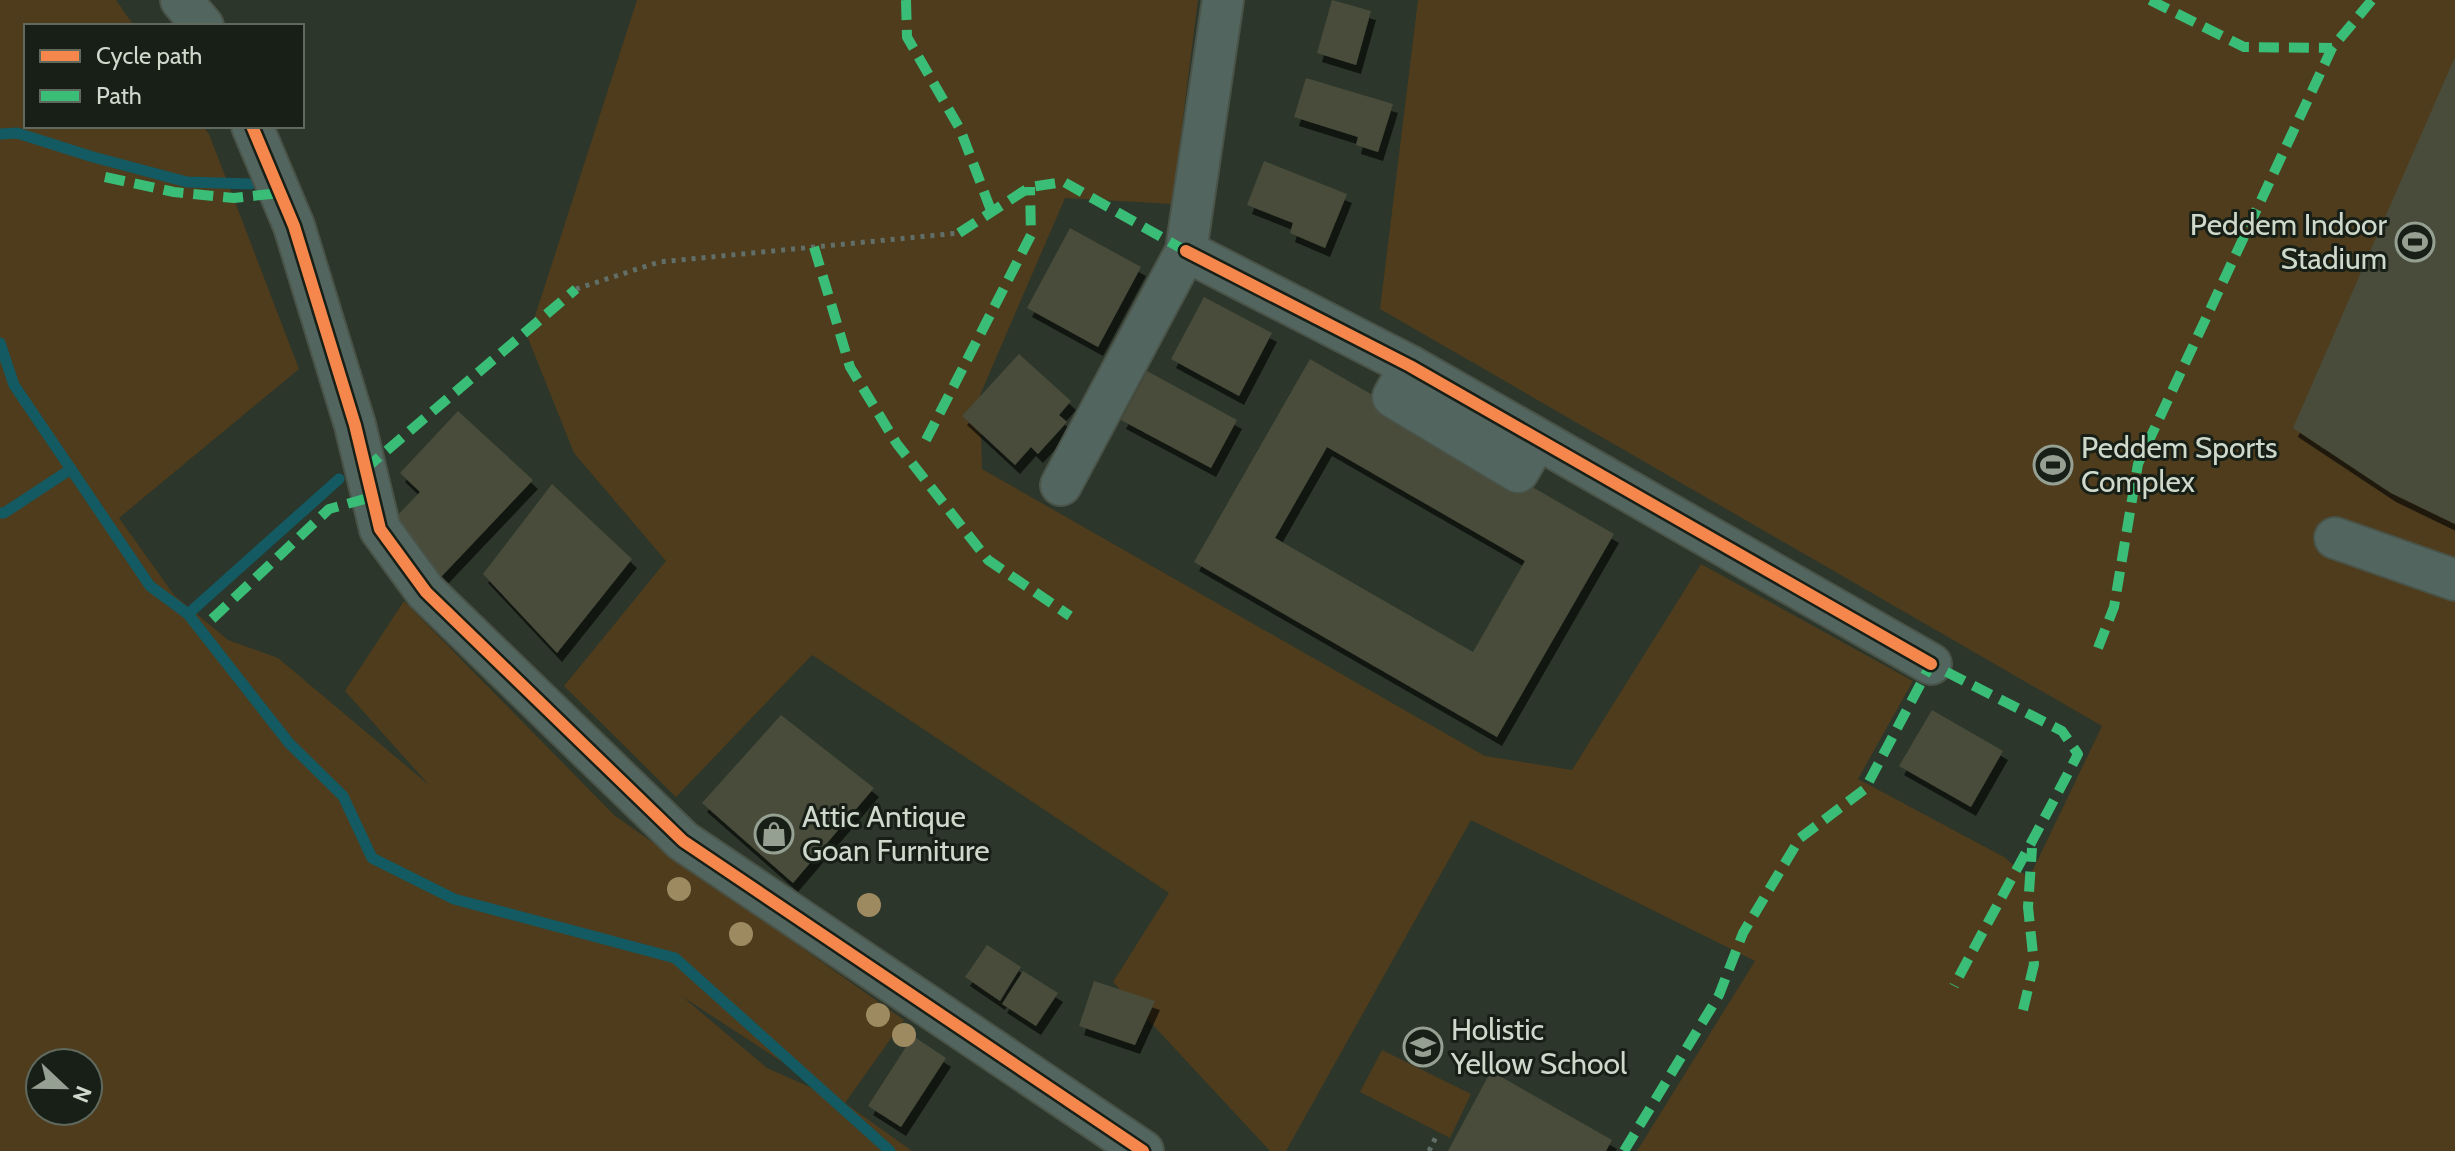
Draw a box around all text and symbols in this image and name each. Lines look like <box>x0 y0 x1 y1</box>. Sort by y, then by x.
legend <box>24 24 304 128</box>
text: Cycle path <box>96 41 202 70</box>
text: Path <box>96 81 142 110</box>
place label: Peddem Indoor Stadium <box>2190 206 2388 277</box>
sports icon: Peddem Indoor Stadium <box>2394 221 2436 263</box>
place label: Peddem Sports Complex <box>2081 429 2277 500</box>
sports icon: Peddem Sports Complex <box>2032 444 2074 486</box>
place label: Attic Antique Goan Furniture <box>802 798 990 869</box>
shop icon: Attic Antique Goan Furniture <box>753 813 795 855</box>
place label: Holistic Yellow School <box>1450 1011 1627 1082</box>
school or university icon: Holistic Yellow School <box>1402 1026 1444 1068</box>
north arrow <box>24 1047 104 1127</box>
text: N <box>67 1082 98 1107</box>

